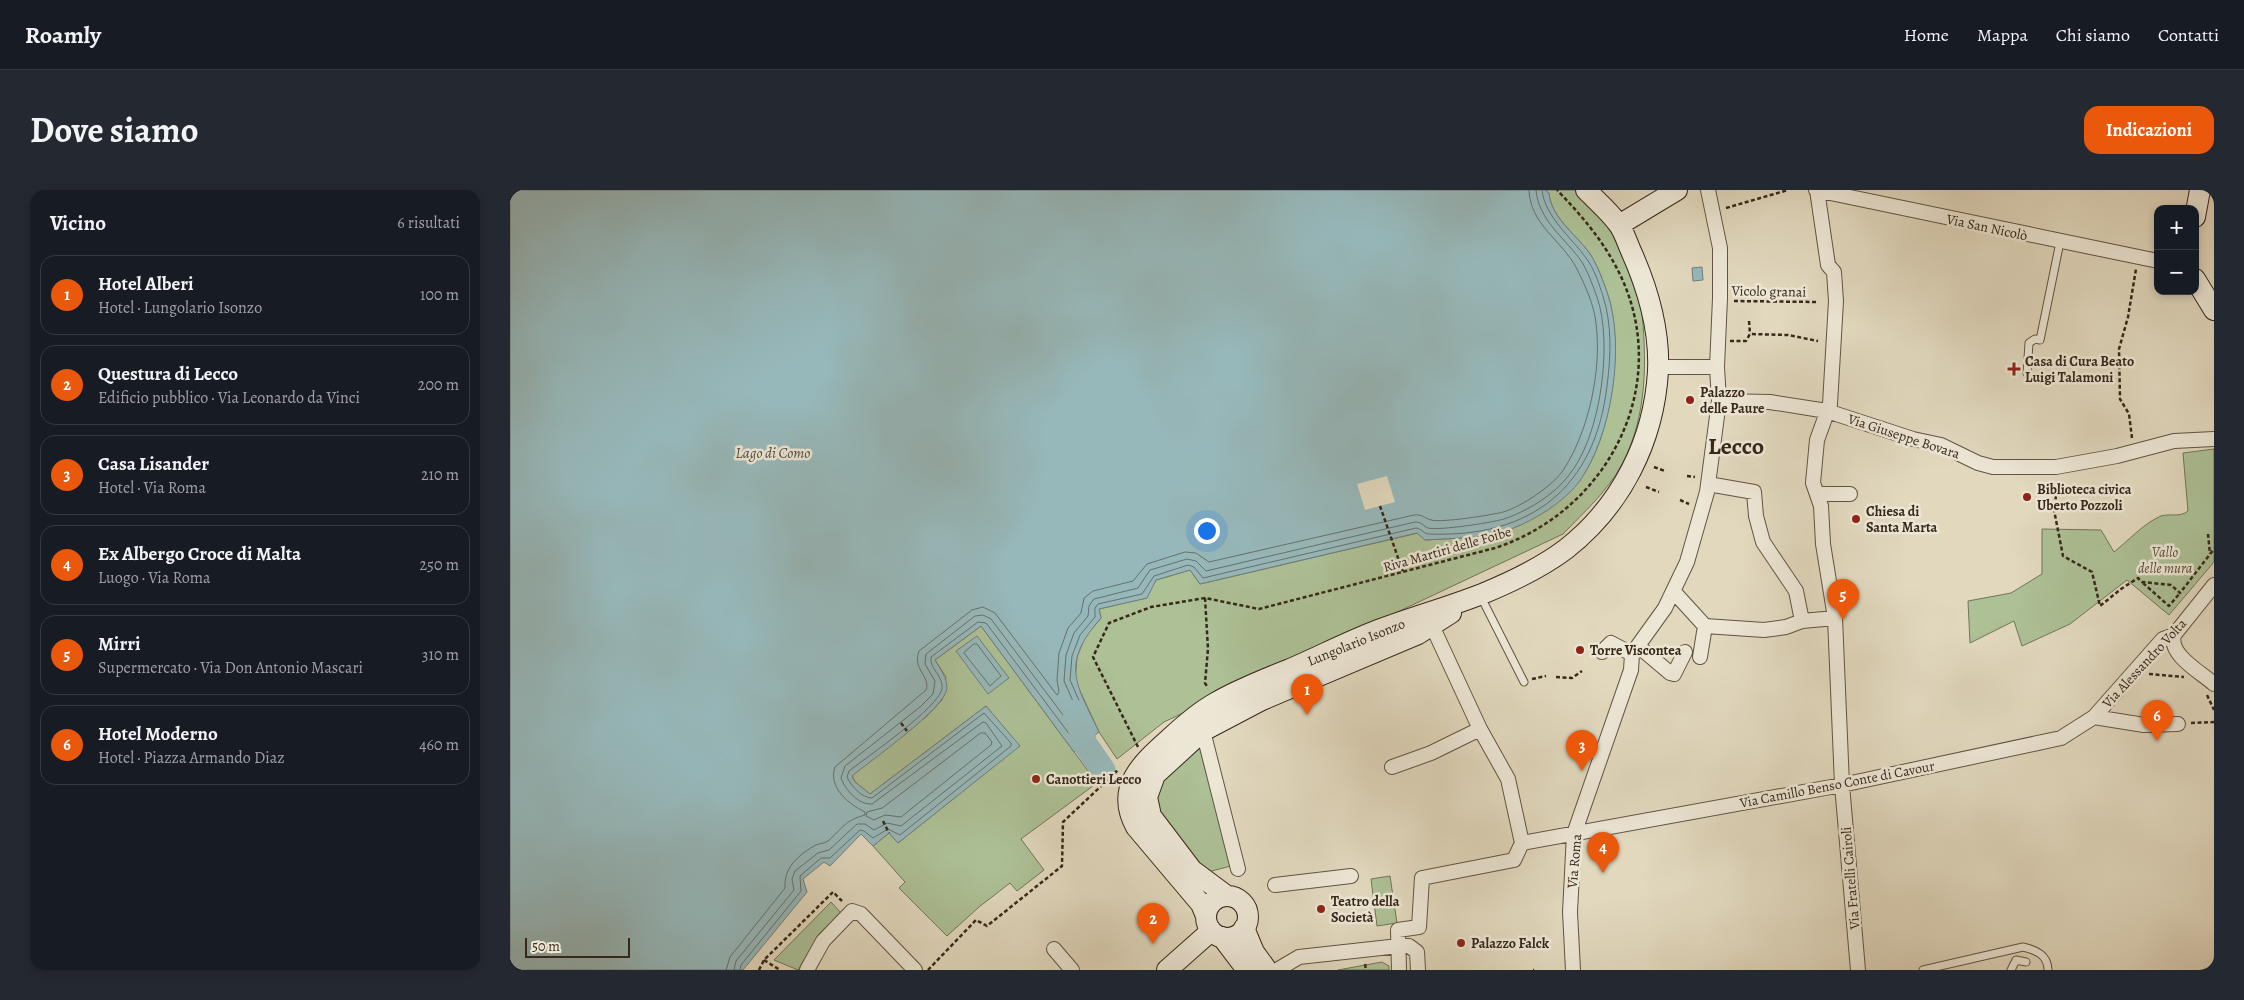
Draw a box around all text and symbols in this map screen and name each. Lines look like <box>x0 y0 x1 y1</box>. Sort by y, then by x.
text: Roamly <box>25 19 101 51</box>
text: Home <box>1904 23 1949 47</box>
text: Mappa <box>1977 23 2028 47</box>
text: Chi siamo <box>2056 23 2130 47</box>
text: Contatti <box>2158 23 2219 47</box>
text: Dove siamo <box>30 106 199 154</box>
button: Indicazioni <box>2084 106 2214 154</box>
map controls <box>2154 205 2199 295</box>
button: + <box>2154 205 2199 250</box>
text: Vicino <box>50 209 106 237</box>
street label: Via San Nicolò <box>1944 209 2029 245</box>
text: 6 risultati <box>397 212 460 234</box>
button: − <box>2154 250 2199 295</box>
text: Hotel Alberi <box>98 271 194 297</box>
street label: Vicolo granai <box>1730 281 1807 302</box>
text: 1 <box>64 284 70 306</box>
text: 100 m <box>420 284 459 306</box>
text: Hotel · Lungolario Isonzo <box>98 297 262 319</box>
place label: Casa di Cura Beato Luigi Talamoni <box>2025 352 2134 387</box>
text: Questura di Lecco <box>98 361 238 387</box>
marker: Casa di Cura Beato Luigi Talamoni <box>2007 362 2021 376</box>
text: 2 <box>63 374 71 396</box>
text: 200 m <box>418 374 459 396</box>
place label: Palazzo delle Paure <box>1700 383 1765 418</box>
text: Edificio pubblico · Via Leonardo da Vinci <box>98 387 360 409</box>
marker: Palazzo delle Paure <box>1684 394 1696 406</box>
street label: Via Giuseppe Bovara <box>1844 409 1963 464</box>
district label: Lecco <box>1708 430 1764 462</box>
water label: Lago di Como <box>736 443 810 463</box>
text: Casa Lisander <box>98 451 209 477</box>
text: 3 <box>64 464 70 486</box>
text: 210 m <box>421 464 459 486</box>
text: Hotel · Via Roma <box>98 477 206 499</box>
place label: Biblioteca civica Uberto Pozzoli <box>2037 480 2132 515</box>
marker: Biblioteca civica Uberto Pozzoli <box>2021 491 2033 503</box>
place label: Chiesa di Santa Marta <box>1866 502 1938 537</box>
marker: Chiesa di Santa Marta <box>1850 513 1862 525</box>
your location <box>1194 518 1220 544</box>
street label: Riva Martiri delle Foibe <box>1381 522 1513 577</box>
text: Ex Albergo Croce di Malta <box>98 541 301 567</box>
park label: Vallo delle mura <box>2138 543 2193 578</box>
text: 4 <box>63 554 71 576</box>
text: 250 m <box>420 554 459 576</box>
text: Luogo · Via Roma <box>98 567 211 589</box>
pin: 5 <box>1827 579 1859 620</box>
street label: Lungolario Isonzo <box>1305 614 1408 671</box>
street label: Via Alessandro Volta <box>2097 614 2191 713</box>
text: Mirri <box>98 631 141 657</box>
place label: Torre Viscontea <box>1590 641 1682 660</box>
text: 5 <box>64 644 70 666</box>
text: 310 m <box>422 644 459 666</box>
marker: Torre Viscontea <box>1574 644 1586 656</box>
text: Supermercato · Via Don Antonio Mascari <box>98 657 363 679</box>
pin: 1 <box>1291 674 1323 715</box>
pin: 6 <box>2141 700 2173 741</box>
text: Hotel Moderno <box>98 721 218 747</box>
pin: 3 <box>1566 730 1598 771</box>
text: 6 <box>63 734 71 756</box>
text: 460 m <box>419 734 459 756</box>
text: Hotel · Piazza Armando Diaz <box>98 747 285 769</box>
street label: Via Camillo Benso Conte di Cavour <box>1737 756 1937 813</box>
place label: Canottieri Lecco <box>1046 770 1141 789</box>
marker: Canottieri Lecco <box>1030 773 1042 785</box>
street label: Via Fratelli Cairoli <box>1837 826 1865 931</box>
pin: 4 <box>1587 832 1619 873</box>
street label: Via Roma <box>1563 833 1586 890</box>
place label: Teatro della Società <box>1331 892 1400 927</box>
pin: 2 <box>1137 903 1169 944</box>
marker: Teatro della Società <box>1315 903 1327 915</box>
place label: Palazzo Falck <box>1471 934 1550 953</box>
scale bar <box>525 935 630 958</box>
text: 50 m <box>532 937 560 956</box>
marker: Palazzo Falck <box>1455 937 1467 949</box>

